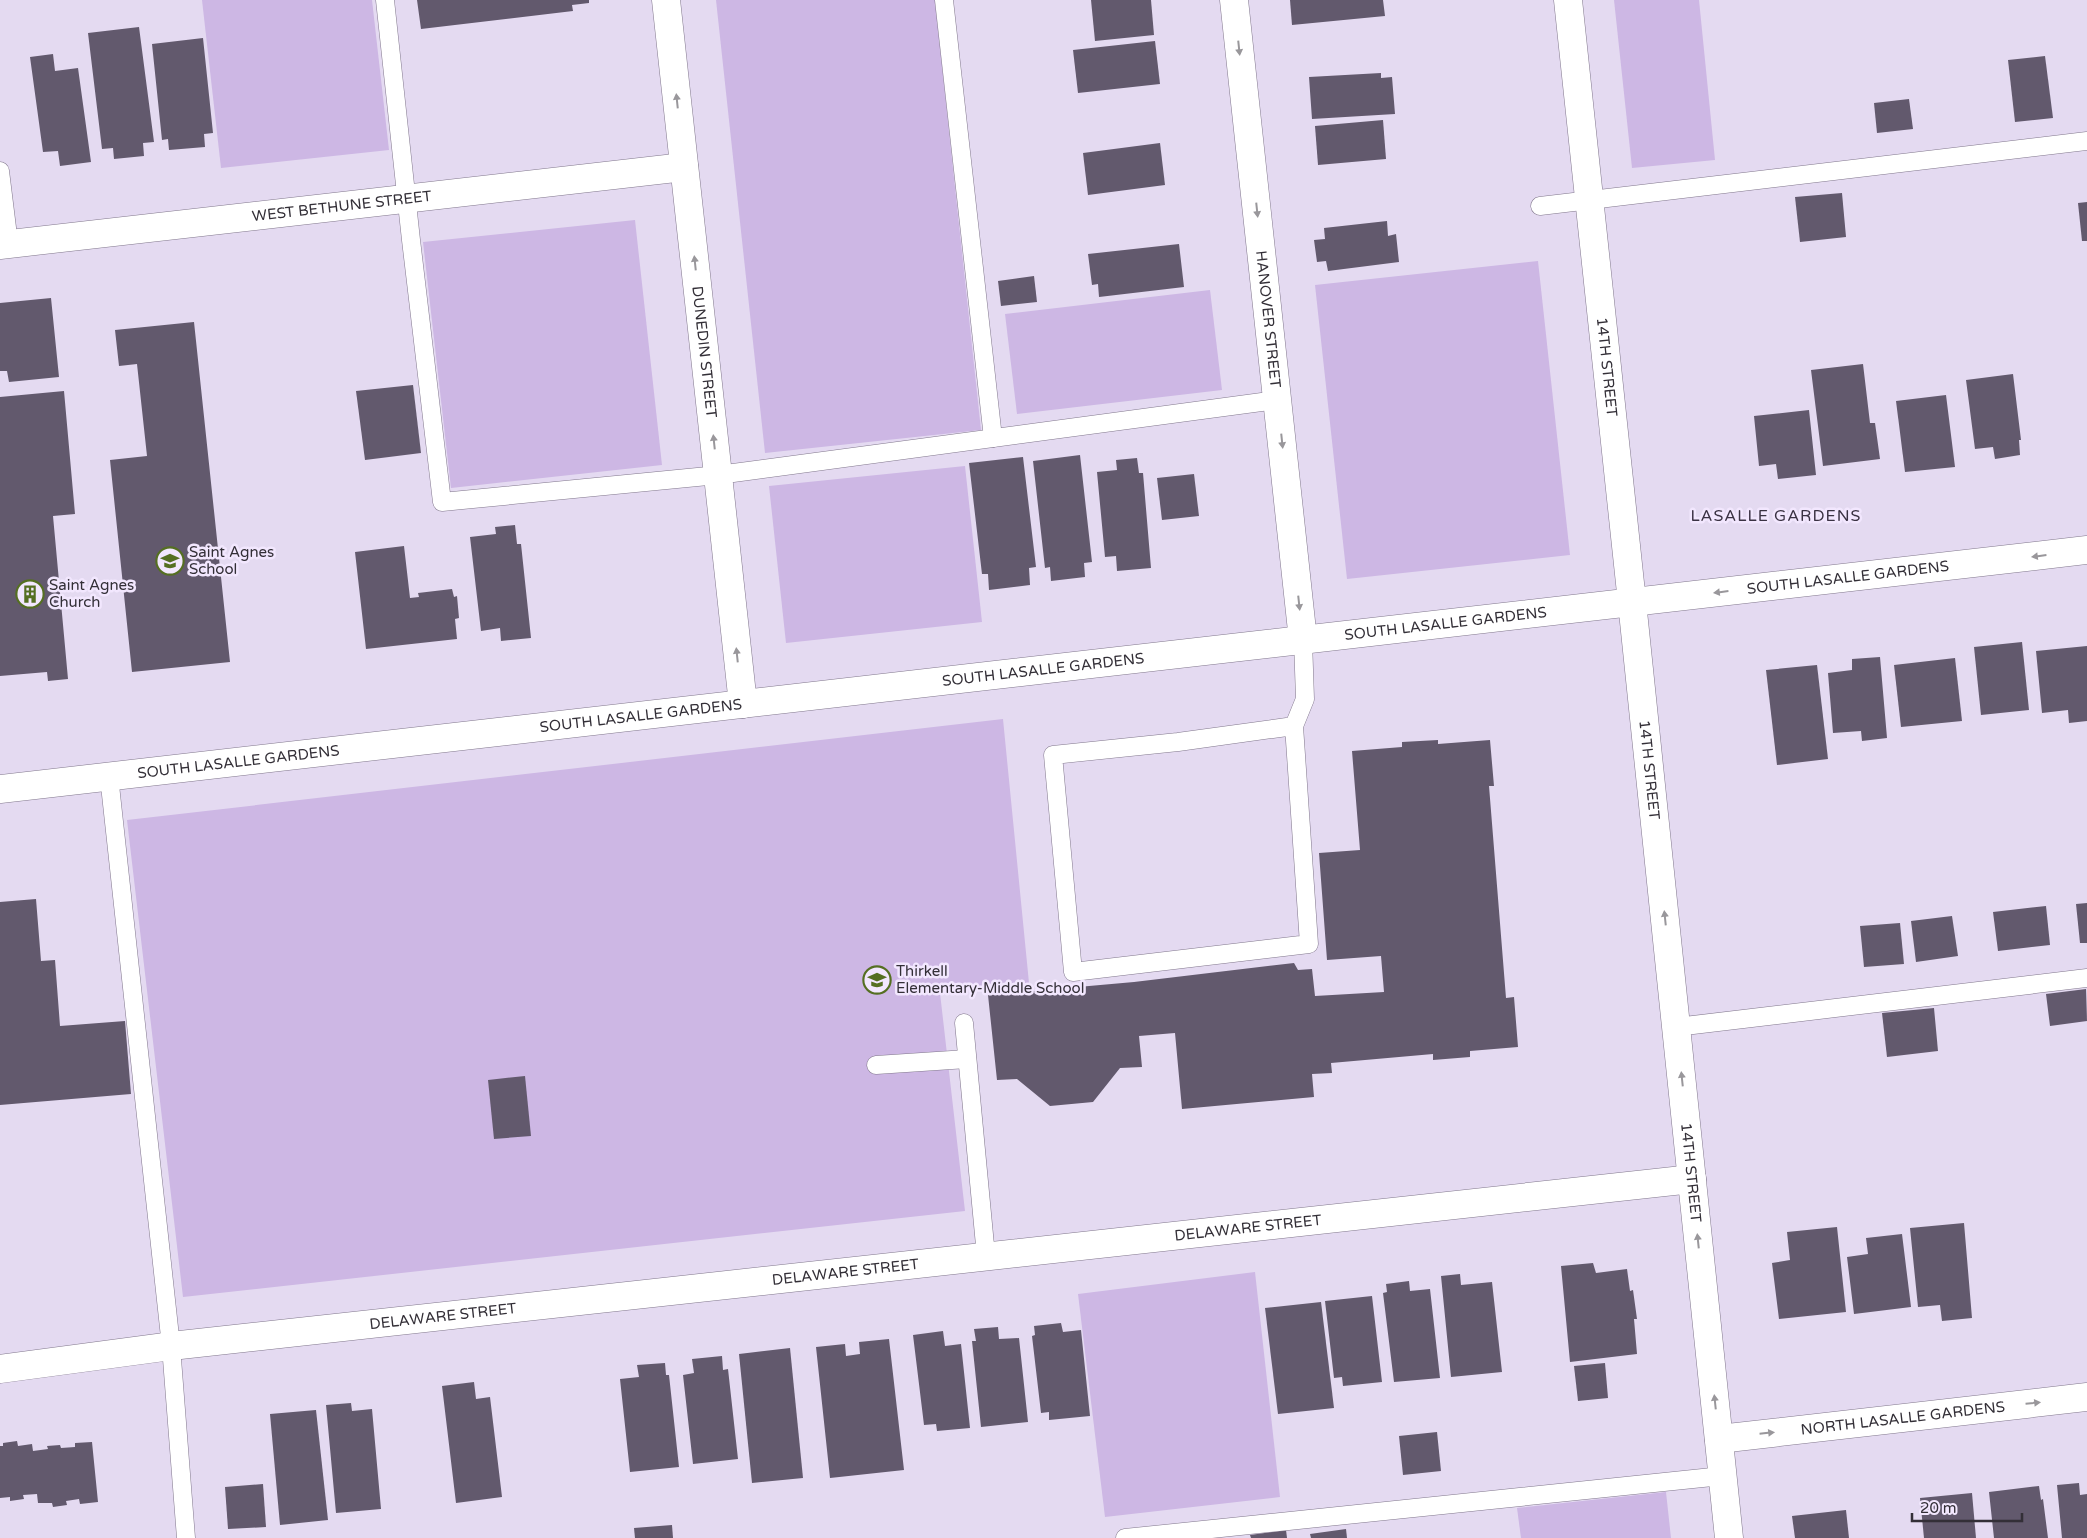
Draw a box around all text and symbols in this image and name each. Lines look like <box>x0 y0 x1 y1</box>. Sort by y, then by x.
one-way arrow <box>1235 41 1243 57</box>
one-way arrow <box>673 93 681 109</box>
street label: WEST BETHUNE STREET <box>251 187 433 225</box>
one-way arrow <box>1253 202 1261 218</box>
street label: HANOVER STREET <box>1252 250 1285 389</box>
one-way arrow <box>691 254 699 270</box>
street label: DUNEDIN STREET <box>688 285 721 419</box>
street label: 14TH STREET <box>1593 316 1621 418</box>
one-way arrow <box>710 433 718 449</box>
one-way arrow <box>1278 433 1286 449</box>
district label: LASALLE GARDENS <box>1691 506 1861 526</box>
place label: Saint Agnes School <box>189 543 274 578</box>
school or university icon: Saint Agnes School <box>155 546 185 576</box>
one-way arrow <box>2030 552 2046 560</box>
street label: SOUTH LASALLE GARDENS <box>1746 557 1950 598</box>
place label: Saint Agnes Church <box>49 576 134 611</box>
building icon: Saint Agnes Church <box>15 579 45 609</box>
one-way arrow <box>1712 588 1728 596</box>
one-way arrow <box>1295 595 1303 611</box>
street label: SOUTH LASALLE GARDENS <box>1344 603 1548 644</box>
one-way arrow <box>733 647 741 663</box>
street label: SOUTH LASALLE GARDENS <box>941 649 1145 690</box>
street label: SOUTH LASALLE GARDENS <box>539 695 743 736</box>
street label: 14TH STREET <box>1635 719 1663 820</box>
street label: SOUTH LASALLE GARDENS <box>136 741 340 782</box>
one-way arrow <box>1661 909 1669 925</box>
place label: Thirkell Elementary-Middle School <box>896 962 1084 997</box>
school or university icon: Thirkell Elementary-Middle School <box>862 965 892 995</box>
one-way arrow <box>1678 1071 1686 1087</box>
street label: 14TH STREET <box>1677 1122 1705 1223</box>
street label: DELAWARE STREET <box>1174 1211 1322 1245</box>
one-way arrow <box>1694 1233 1702 1249</box>
street label: DELAWARE STREET <box>771 1255 920 1289</box>
street label: DELAWARE STREET <box>368 1299 517 1333</box>
one-way arrow <box>1711 1394 1719 1410</box>
street label: NORTH LASALLE GARDENS <box>1800 1397 2006 1439</box>
one-way arrow <box>2025 1399 2041 1407</box>
one-way arrow <box>1759 1429 1775 1437</box>
scale bar <box>1912 1490 2022 1522</box>
text: 20 m <box>1920 1499 1957 1517</box>

